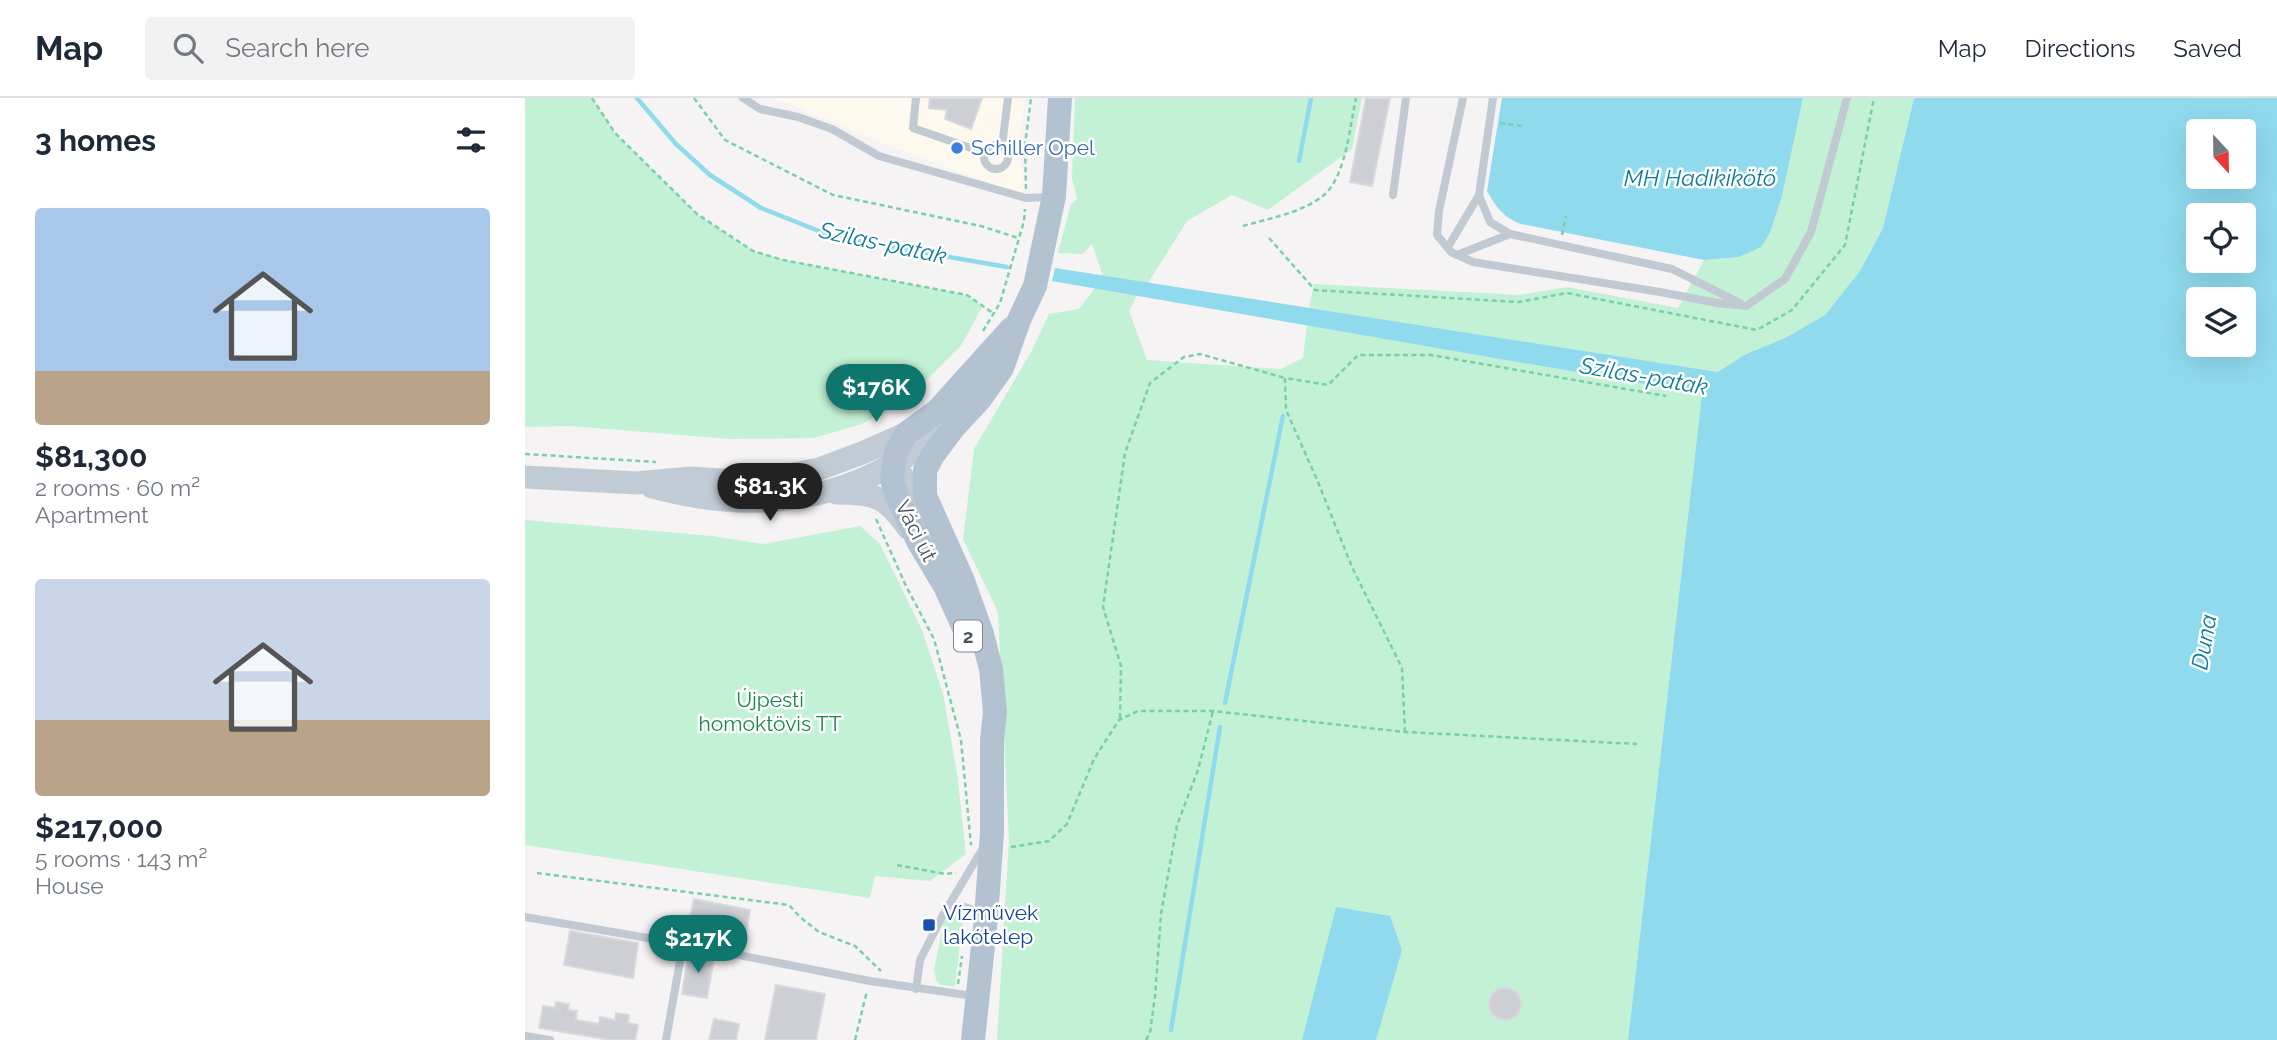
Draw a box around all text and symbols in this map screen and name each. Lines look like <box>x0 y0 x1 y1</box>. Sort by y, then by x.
search box <box>145 17 635 80</box>
text: Map <box>35 29 103 68</box>
icon: search <box>169 29 207 67</box>
text: Search here <box>225 33 370 63</box>
text: Map <box>1938 34 1987 63</box>
text: Directions <box>2025 34 2135 63</box>
text: Saved <box>2173 34 2242 63</box>
north arrow <box>2186 119 2256 189</box>
map controls <box>2186 119 2256 357</box>
icon: filters <box>452 121 490 159</box>
text: 3 homes <box>35 123 156 158</box>
place label: Schiller Opel <box>971 135 1095 160</box>
marker: Schiller Opel <box>949 140 965 156</box>
water label: MH Hadikikötő <box>1624 164 1776 191</box>
button: locate <box>2186 203 2256 273</box>
water label: Szilas-patak <box>816 216 949 269</box>
icon: home <box>200 253 326 379</box>
button: layers <box>2186 287 2256 357</box>
water label: Szilas-patak <box>1577 351 1710 400</box>
pin: $176K <box>827 364 925 424</box>
text: $176K <box>842 373 910 400</box>
text: $81,300 <box>35 439 148 474</box>
pin: $81.3K <box>713 464 827 523</box>
text: $81.3K <box>733 472 807 499</box>
text: 2 rooms · 60 m² <box>35 474 200 501</box>
street label: Váci út <box>890 496 942 566</box>
text: Apartment <box>35 501 149 528</box>
water label: Duna <box>2185 612 2222 672</box>
road number: 2 <box>954 621 982 652</box>
icon: home <box>200 624 326 750</box>
park label: Újpesti homoktövis TT <box>699 687 842 736</box>
text: $217,000 <box>35 810 163 845</box>
text: 5 rooms · 143 m² <box>35 845 207 872</box>
text: House <box>35 872 104 899</box>
place label: Vízművek lakótelep <box>943 900 1038 949</box>
pin: $217K <box>649 916 747 975</box>
marker: Vízművek lakótelep <box>921 917 937 933</box>
text: $217K <box>664 924 732 951</box>

